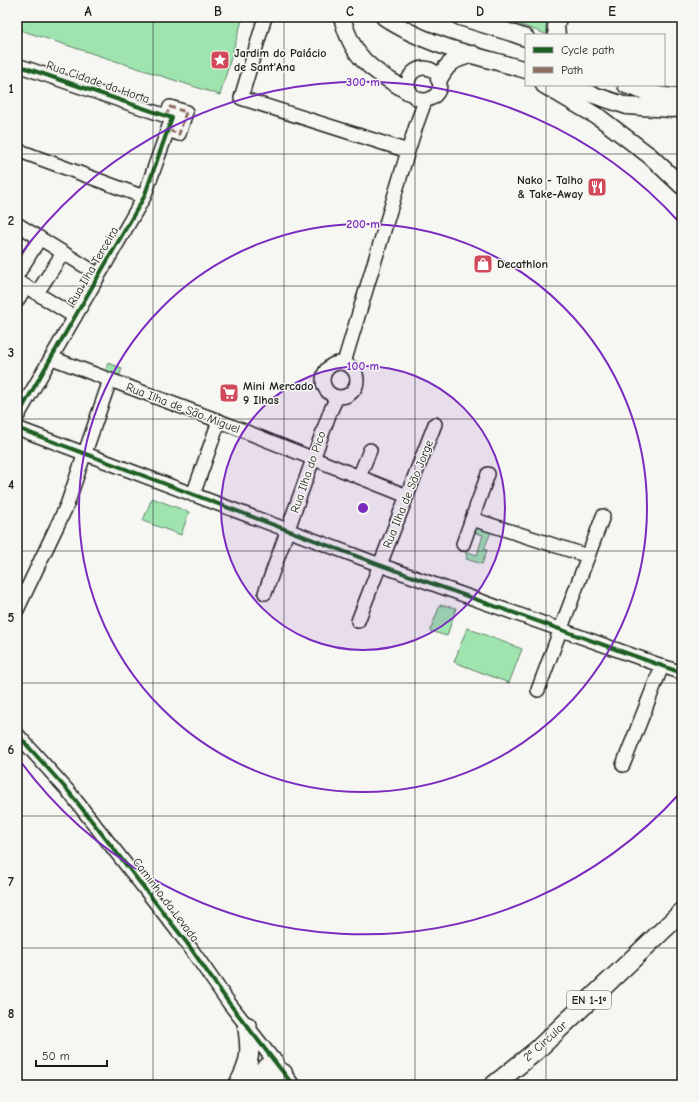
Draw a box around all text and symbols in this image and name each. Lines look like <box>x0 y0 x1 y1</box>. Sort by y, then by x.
text: A <box>84 4 92 19</box>
text: B <box>214 4 222 19</box>
text: C <box>346 4 354 19</box>
text: D <box>476 4 484 19</box>
text: E <box>608 4 616 19</box>
legend <box>525 34 665 86</box>
text: Cycle path <box>561 43 614 57</box>
place label: Jardim do Palácio de Sant'Ana <box>234 46 326 74</box>
place icon: Jardim do Palácio de Sant'Ana <box>209 49 231 71</box>
street label: Rua Cidade da Horta <box>45 58 151 106</box>
text: Path <box>561 63 583 77</box>
text: 300 m <box>346 75 380 89</box>
text: 1 <box>8 81 14 96</box>
place label: Nako - Talho & Take-Away <box>517 173 583 201</box>
restaurant icon: Nako - Talho & Take-Away <box>586 176 608 198</box>
text: 2 <box>8 213 14 228</box>
text: 200 m <box>346 217 380 231</box>
street label: Rua Ilha Terceira <box>65 224 121 308</box>
shop icon: Decathlon <box>472 253 494 275</box>
place label: Decathlon <box>497 257 548 271</box>
text: 3 <box>8 345 14 360</box>
text: 100 m <box>347 359 379 373</box>
place label: Mini Mercado 9 Ilhas <box>243 379 314 407</box>
street label: Rua Ilha de São Miguel <box>124 380 242 436</box>
supermarket icon: Mini Mercado 9 Ilhas <box>218 382 240 404</box>
street label: Rua Ilha do Pico <box>287 429 329 515</box>
street label: Rua Ilha de São Jorge <box>380 438 436 550</box>
text: 4 <box>8 477 14 492</box>
centre of rings <box>356 501 370 515</box>
text: 5 <box>8 610 15 625</box>
text: 6 <box>8 742 15 757</box>
street label: Caminho da Levada <box>130 855 202 945</box>
text: 7 <box>8 874 14 889</box>
road number: EN 1-1ª <box>567 991 611 1009</box>
text: 8 <box>8 1006 14 1021</box>
street label: 2ª Circular <box>520 1018 570 1064</box>
scale bar <box>36 1042 107 1068</box>
text: 50 m <box>42 1049 70 1063</box>

